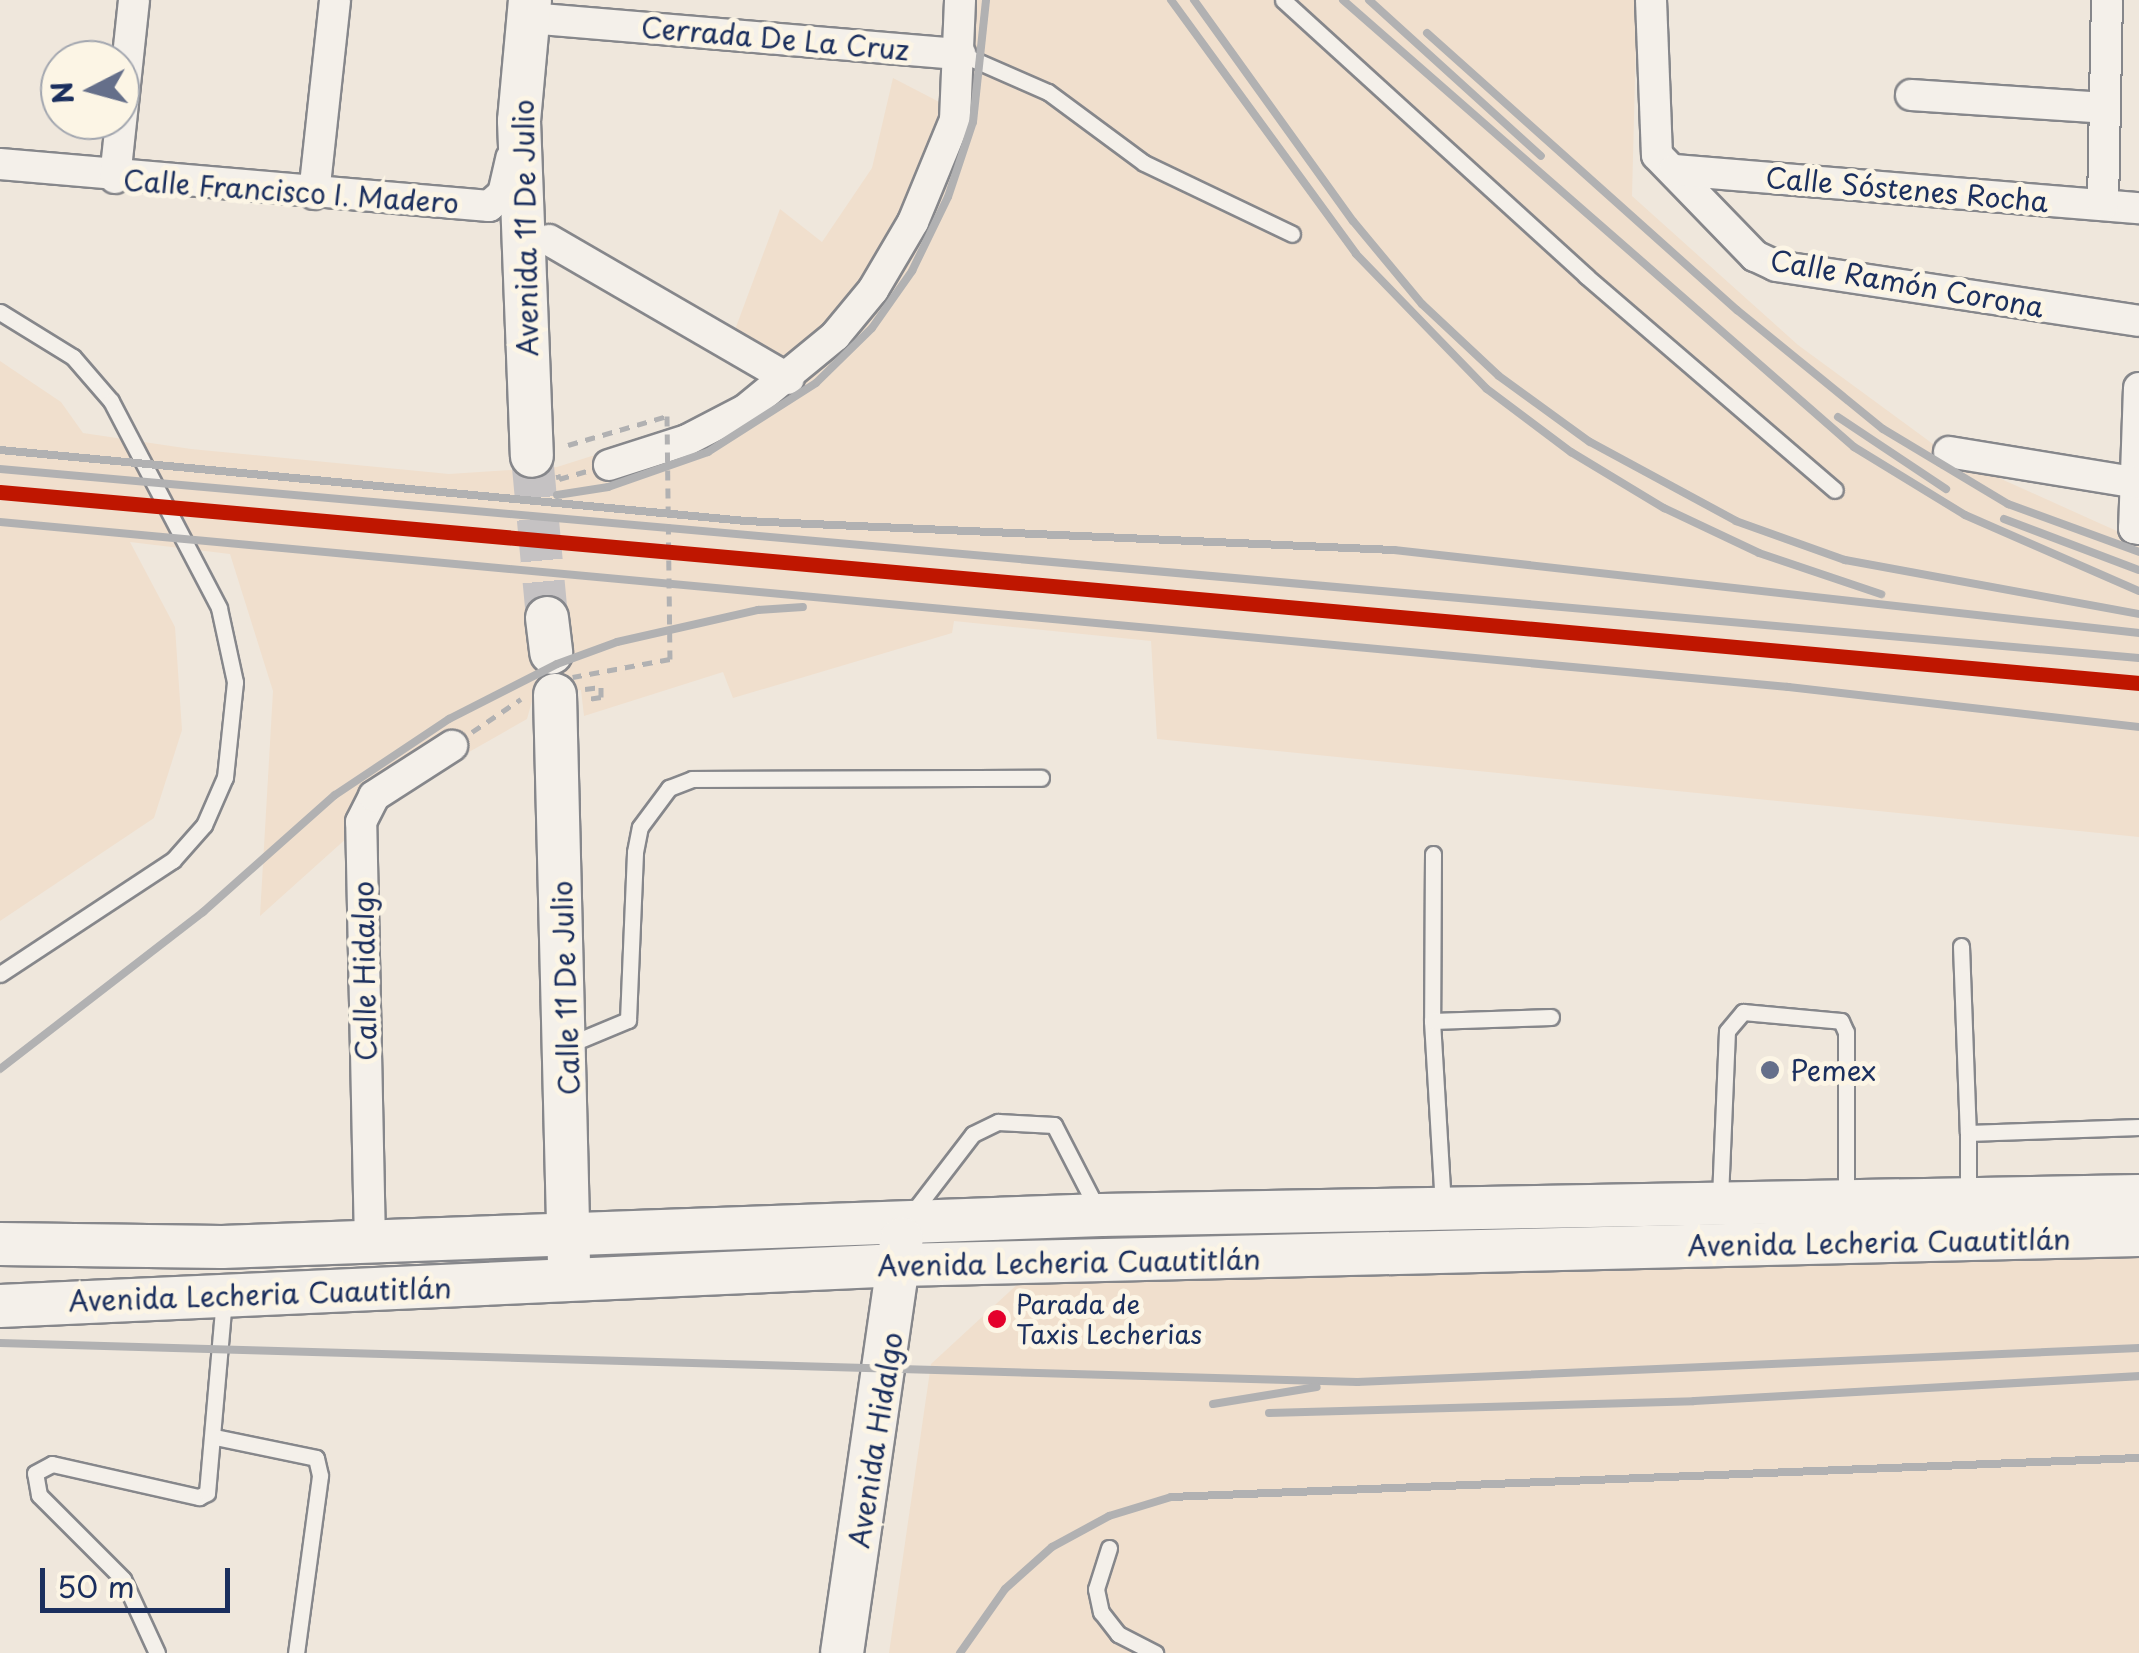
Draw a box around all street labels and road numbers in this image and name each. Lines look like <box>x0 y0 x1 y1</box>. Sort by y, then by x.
street label: Cerrada De La Cruz <box>638 9 912 67</box>
street label: Avenida 11 De Julio <box>506 98 544 358</box>
street label: Calle Sóstenes Rocha <box>1763 160 2051 218</box>
street label: Calle Francisco I. Madero <box>119 162 463 220</box>
street label: Calle Ramón Corona <box>1767 242 2047 324</box>
street label: Calle 11 De Julio <box>544 877 586 1099</box>
street label: Calle Hidalgo <box>346 880 382 1062</box>
street label: Avenida Lecheria Cuautitlán <box>1688 1222 2070 1262</box>
street label: Avenida Lecheria Cuautitlán <box>878 1242 1260 1282</box>
street label: Avenida Lecheria Cuautitlán <box>69 1271 451 1317</box>
street label: Avenida Hidalgo <box>841 1328 909 1552</box>

